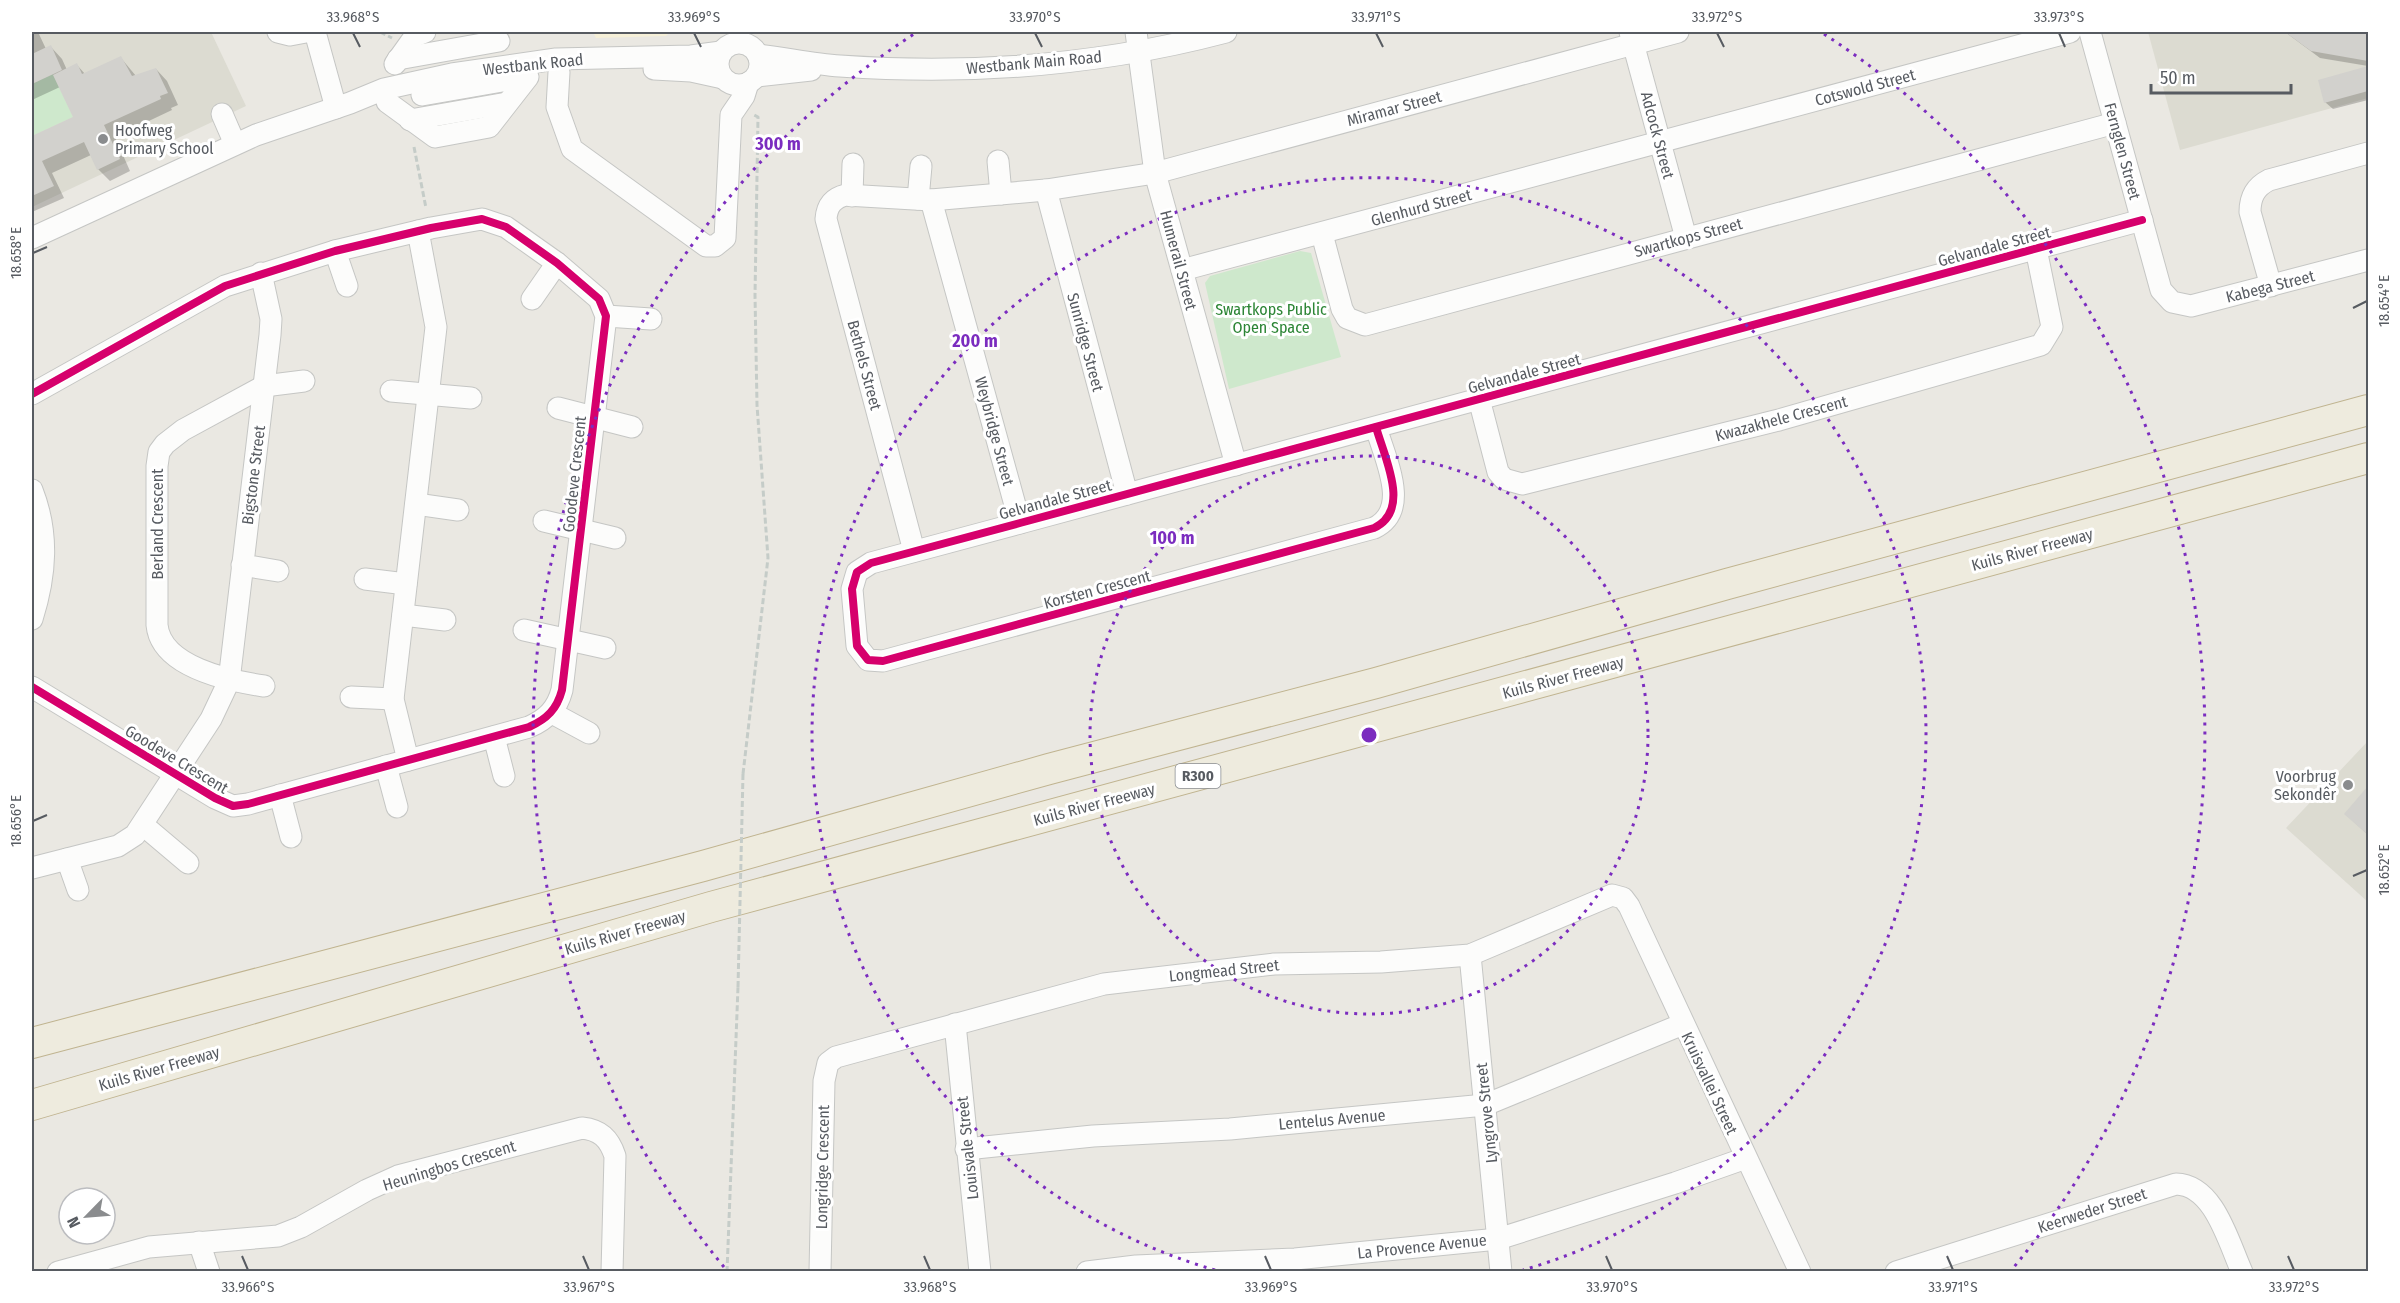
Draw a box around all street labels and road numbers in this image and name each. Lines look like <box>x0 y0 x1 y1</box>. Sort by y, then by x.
street label: Westbank Main Road <box>965 47 1103 78</box>
street label: Westbank Road <box>482 50 584 79</box>
street label: Cotswold Street <box>1813 65 1918 110</box>
street label: Miramar Street <box>1345 87 1444 130</box>
street label: Adcock Street <box>1637 90 1678 181</box>
street label: Fernglen Street <box>2100 101 2145 202</box>
street label: Glenhurd Street <box>1369 185 1474 230</box>
street label: Humerail Street <box>1156 208 1201 313</box>
street label: Swartkops Street <box>1632 214 1745 261</box>
street label: Gelvandale Street <box>1936 222 2053 271</box>
street label: Kabega Street <box>2224 266 2317 307</box>
street label: Sunridge Street <box>1063 291 1108 394</box>
street label: Bethels Street <box>843 318 886 413</box>
street label: Gelvandale Street <box>1466 349 1583 398</box>
street label: Weybridge Street <box>971 375 1018 488</box>
street label: Kwazakhele Crescent <box>1713 392 1850 445</box>
street label: Goodeve Crescent <box>559 414 590 533</box>
street label: Bigstone Street <box>238 424 269 526</box>
street label: Berland Crescent <box>148 468 167 579</box>
street label: Gelvandale Street <box>997 475 1114 524</box>
street label: Kuils River Freeway <box>1969 524 2096 575</box>
street label: Korsten Crescent <box>1042 566 1153 613</box>
street label: Kuils River Freeway <box>1500 652 1627 703</box>
street label: Goodeve Crescent <box>122 721 232 798</box>
road number: R300 <box>1176 764 1220 788</box>
street label: Kuils River Freeway <box>1031 779 1158 830</box>
street label: Kuils River Freeway <box>562 906 689 959</box>
street label: Longmead Street <box>1168 955 1281 986</box>
street label: Kruisvallei Street <box>1677 1029 1742 1138</box>
street label: Kuils River Freeway <box>96 1042 223 1095</box>
street label: Lyngrove Street <box>1472 1061 1501 1164</box>
street label: Louisvale Street <box>953 1095 982 1201</box>
street label: Longridge Crescent <box>812 1104 833 1229</box>
street label: Lentelus Avenue <box>1278 1105 1386 1134</box>
street label: Heuningbos Crescent <box>380 1136 519 1195</box>
street label: Keerweder Street <box>2035 1184 2150 1237</box>
street label: La Provence Avenue <box>1357 1230 1488 1263</box>

